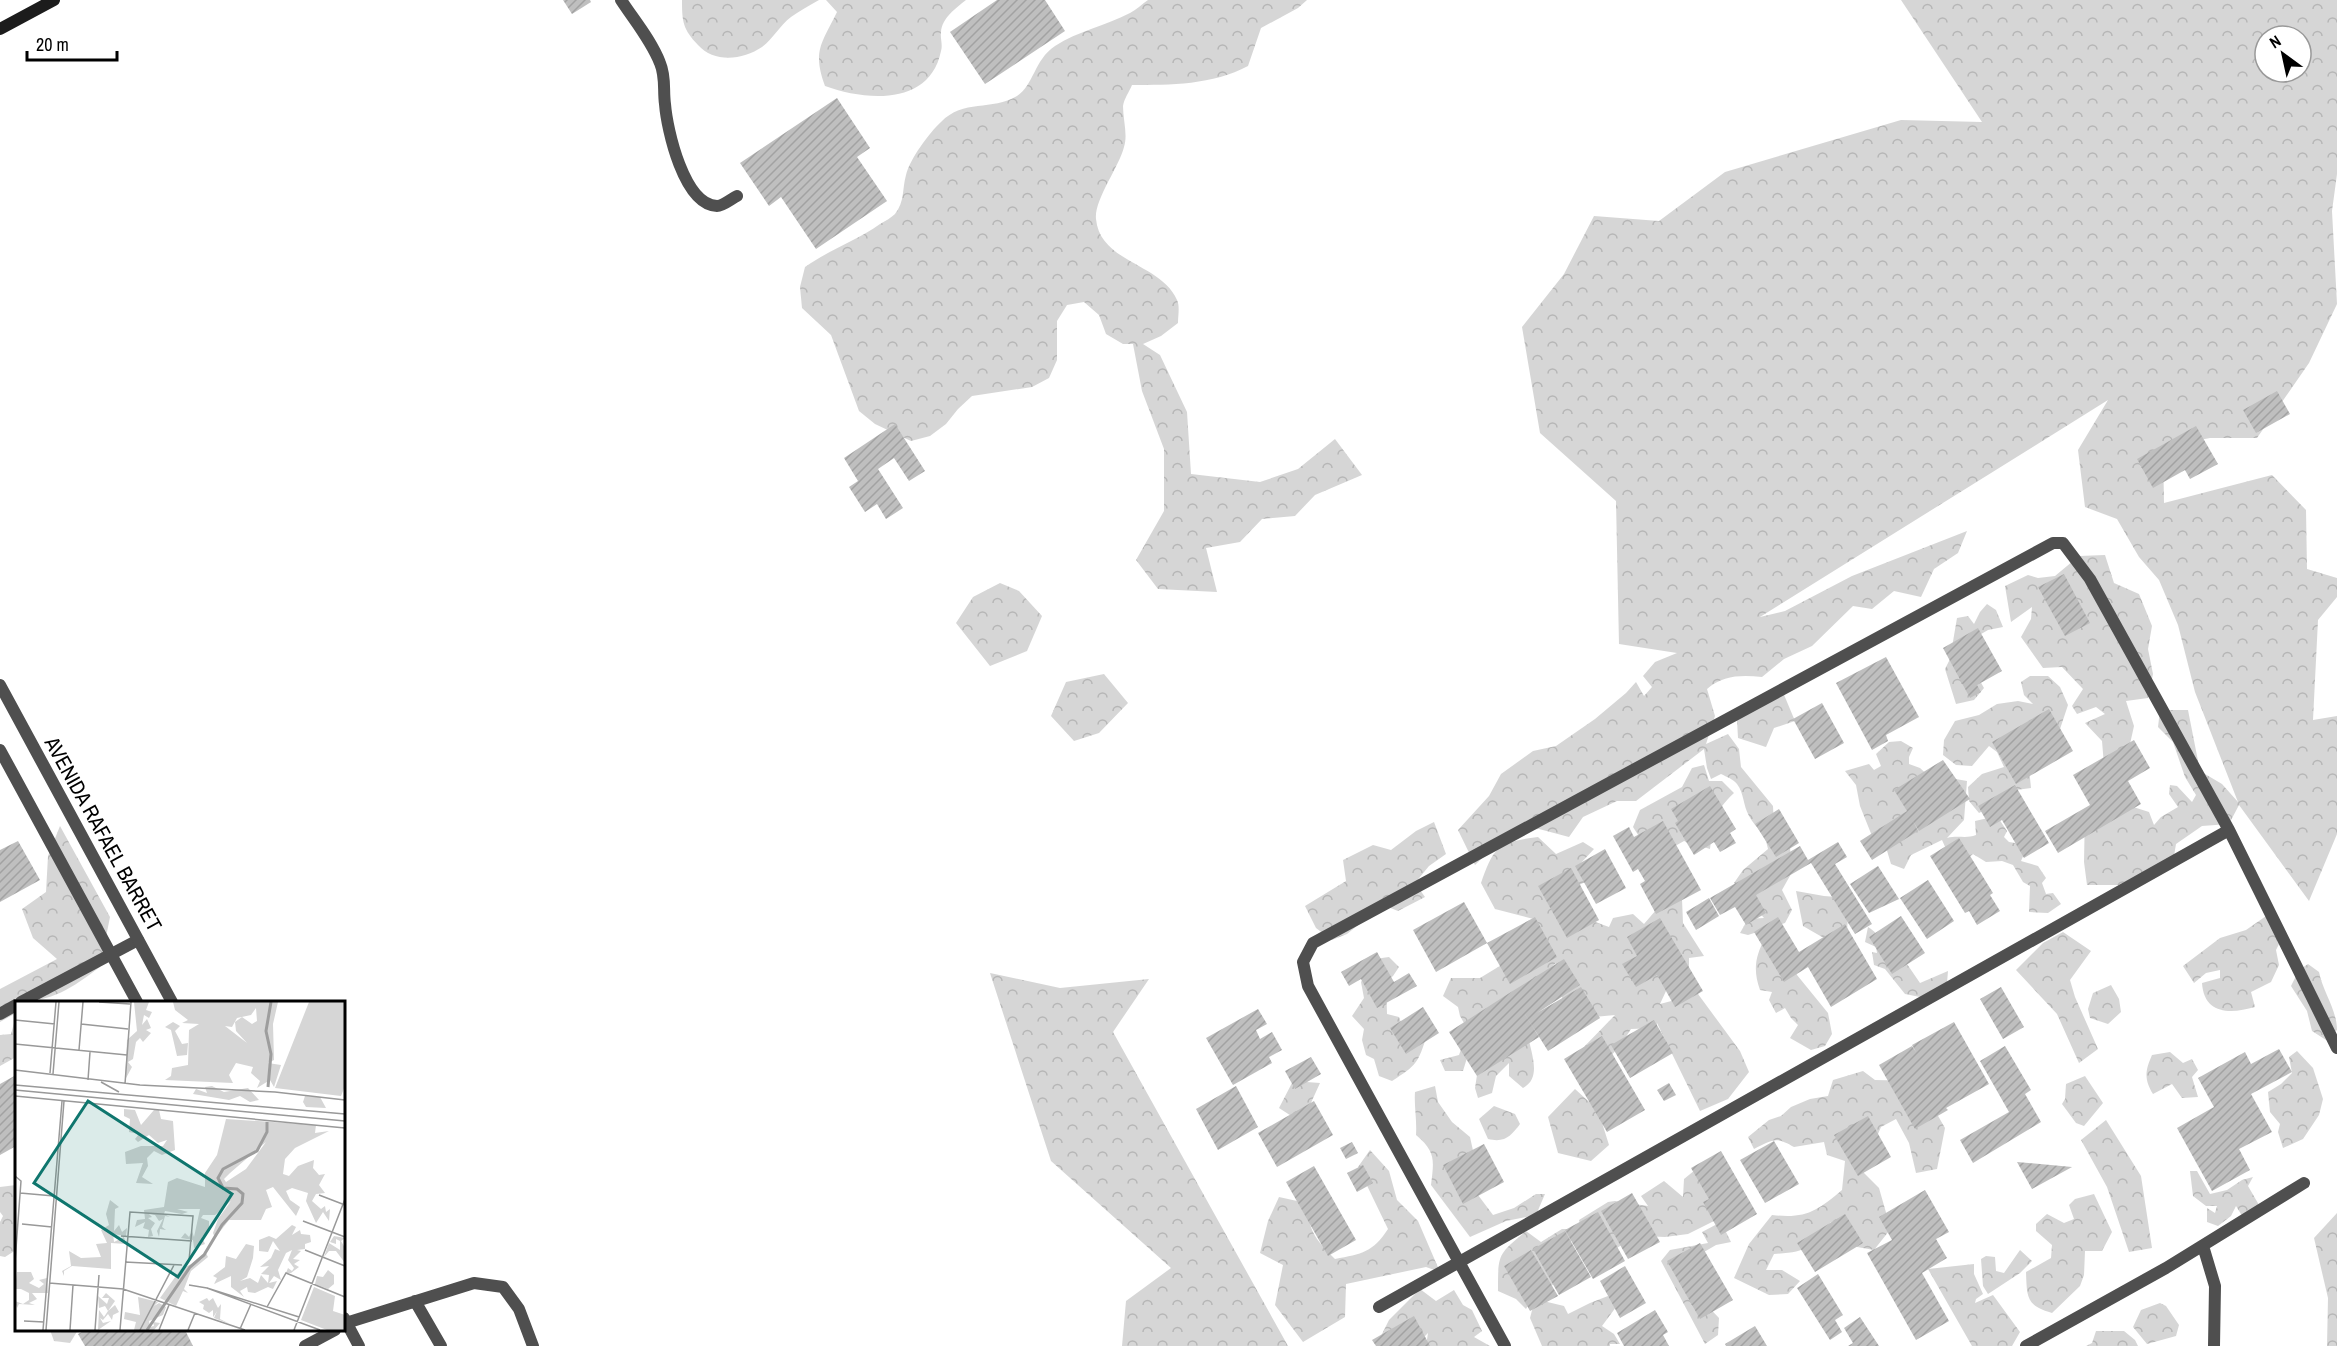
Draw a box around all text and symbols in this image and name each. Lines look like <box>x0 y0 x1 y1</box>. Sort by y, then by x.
scale bar <box>27 24 117 62</box>
north arrow <box>2253 24 2313 84</box>
text: N <box>2265 30 2285 53</box>
text: 20 m <box>36 32 69 57</box>
street label: AVENIDA RAFAEL BARRET <box>37 730 169 937</box>
inset map <box>15 1001 345 1331</box>

